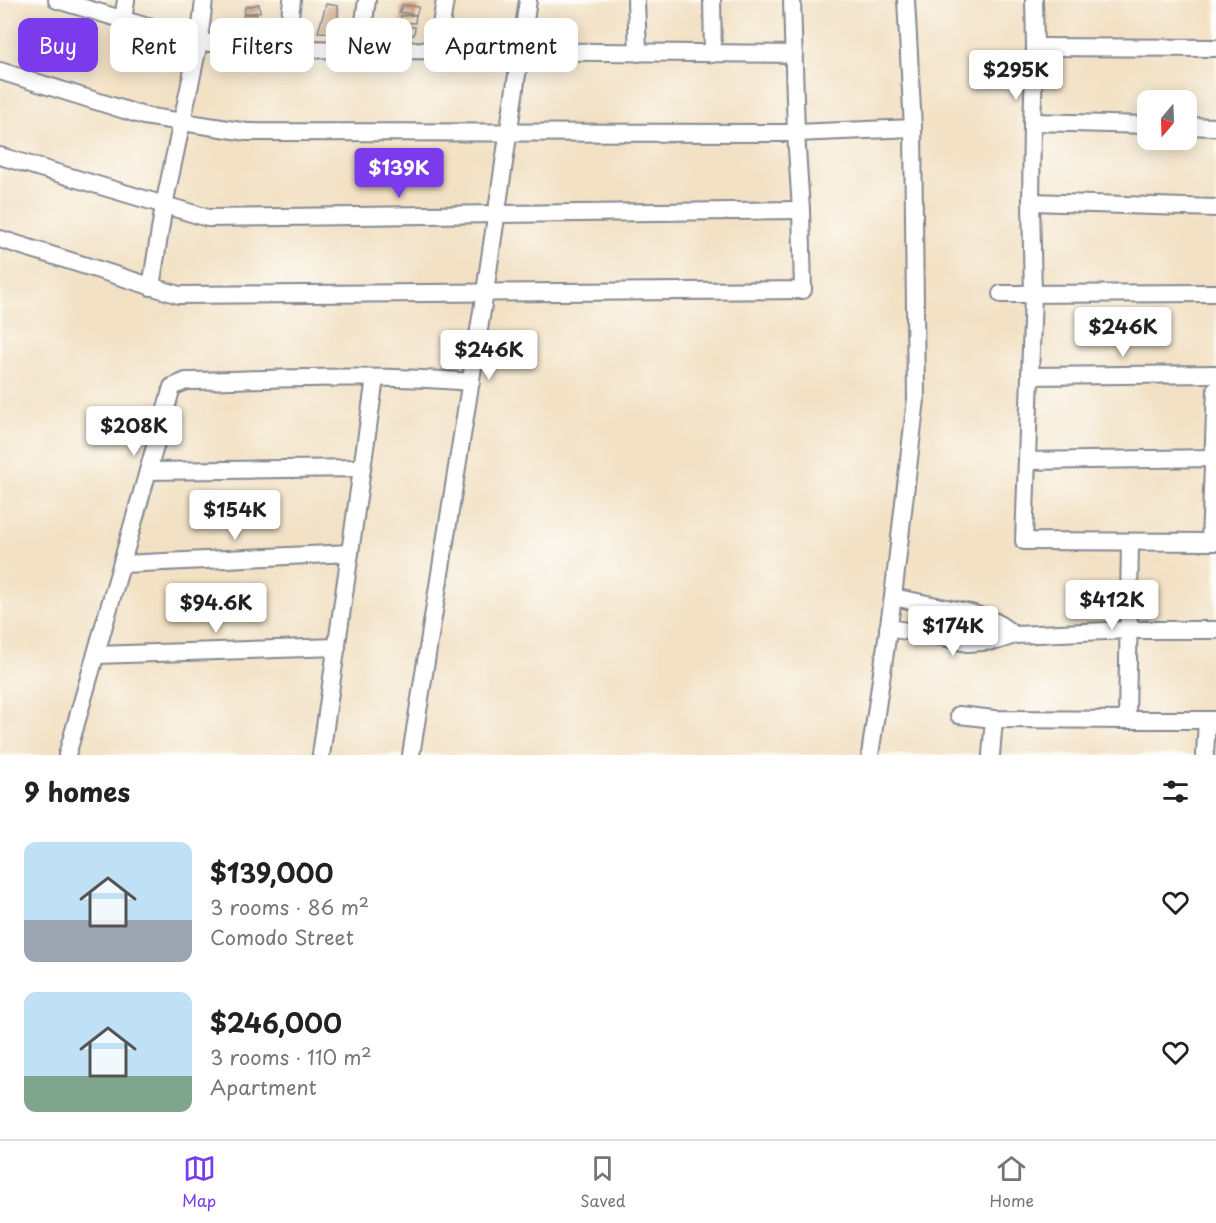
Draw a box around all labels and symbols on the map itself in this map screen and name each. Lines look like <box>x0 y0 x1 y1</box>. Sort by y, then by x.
pin: $295K <box>974 50 1058 101</box>
north arrow <box>1137 90 1197 150</box>
pin: $139K <box>357 148 441 199</box>
pin: $246K <box>1081 307 1165 358</box>
pin: $246K <box>447 330 531 381</box>
pin: $208K <box>92 406 176 457</box>
pin: $154K <box>193 490 277 541</box>
pin: $412K <box>1070 580 1154 631</box>
pin: $94.6K <box>167 583 265 634</box>
pin: $174K <box>911 606 995 657</box>

